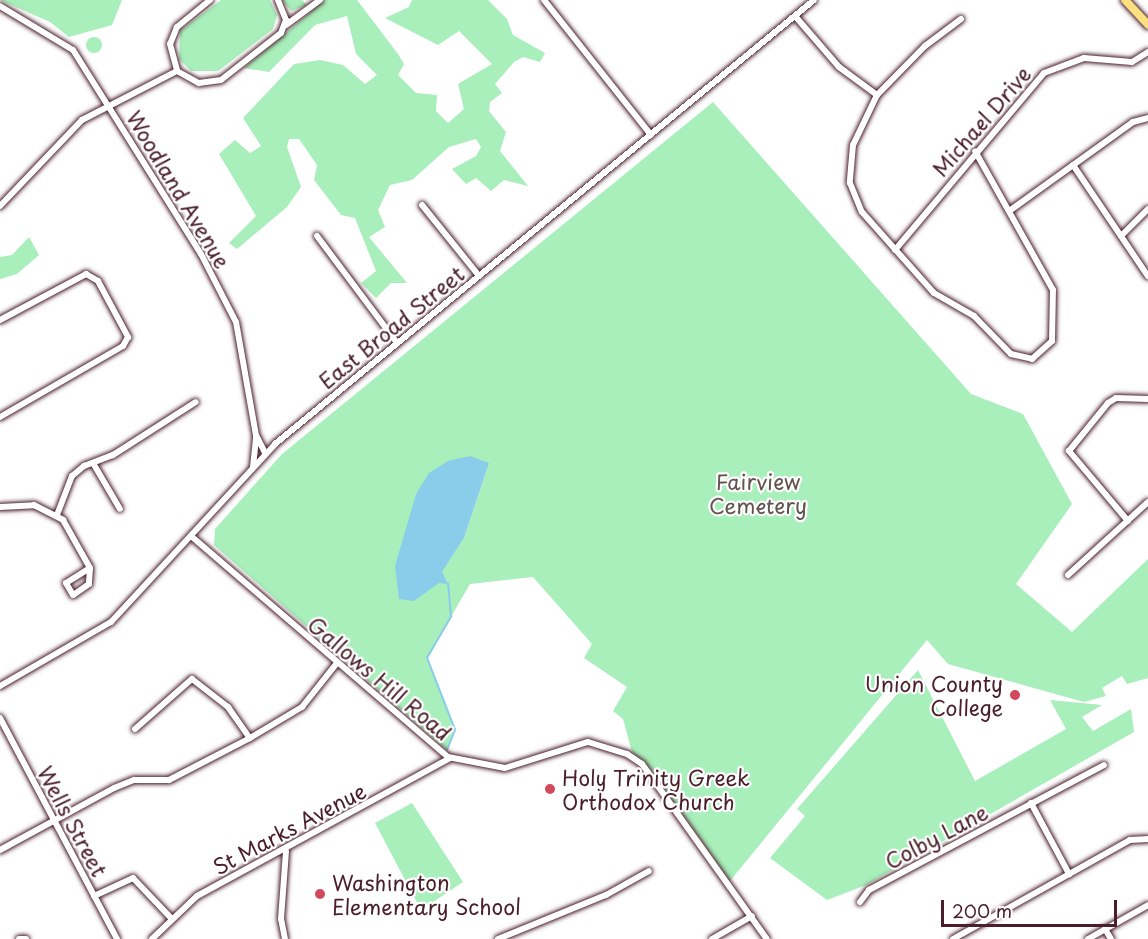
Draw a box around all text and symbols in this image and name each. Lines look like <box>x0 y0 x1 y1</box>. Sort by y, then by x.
street label: Michael Drive <box>926 61 1036 181</box>
street label: Woodland Avenue <box>122 106 236 272</box>
street label: East Broad Street <box>313 260 469 394</box>
park label: Fairview Cemetery <box>709 468 807 518</box>
street label: Gallows Hill Road <box>304 611 456 745</box>
place label: Union County College <box>865 670 1003 720</box>
marker: Union County College <box>1008 688 1022 702</box>
street label: Wells Street <box>33 761 113 881</box>
place label: Holy Trinity Greek Orthodox Church <box>562 764 752 814</box>
street label: St Marks Avenue <box>207 777 371 879</box>
marker: Holy Trinity Greek Orthodox Church <box>543 782 557 796</box>
street label: Colby Lane <box>880 798 992 874</box>
place label: Washington Elementary School <box>332 869 521 919</box>
marker: Washington Elementary School <box>313 887 327 901</box>
scale bar <box>944 888 1120 926</box>
text: 200 m <box>952 897 1012 924</box>

